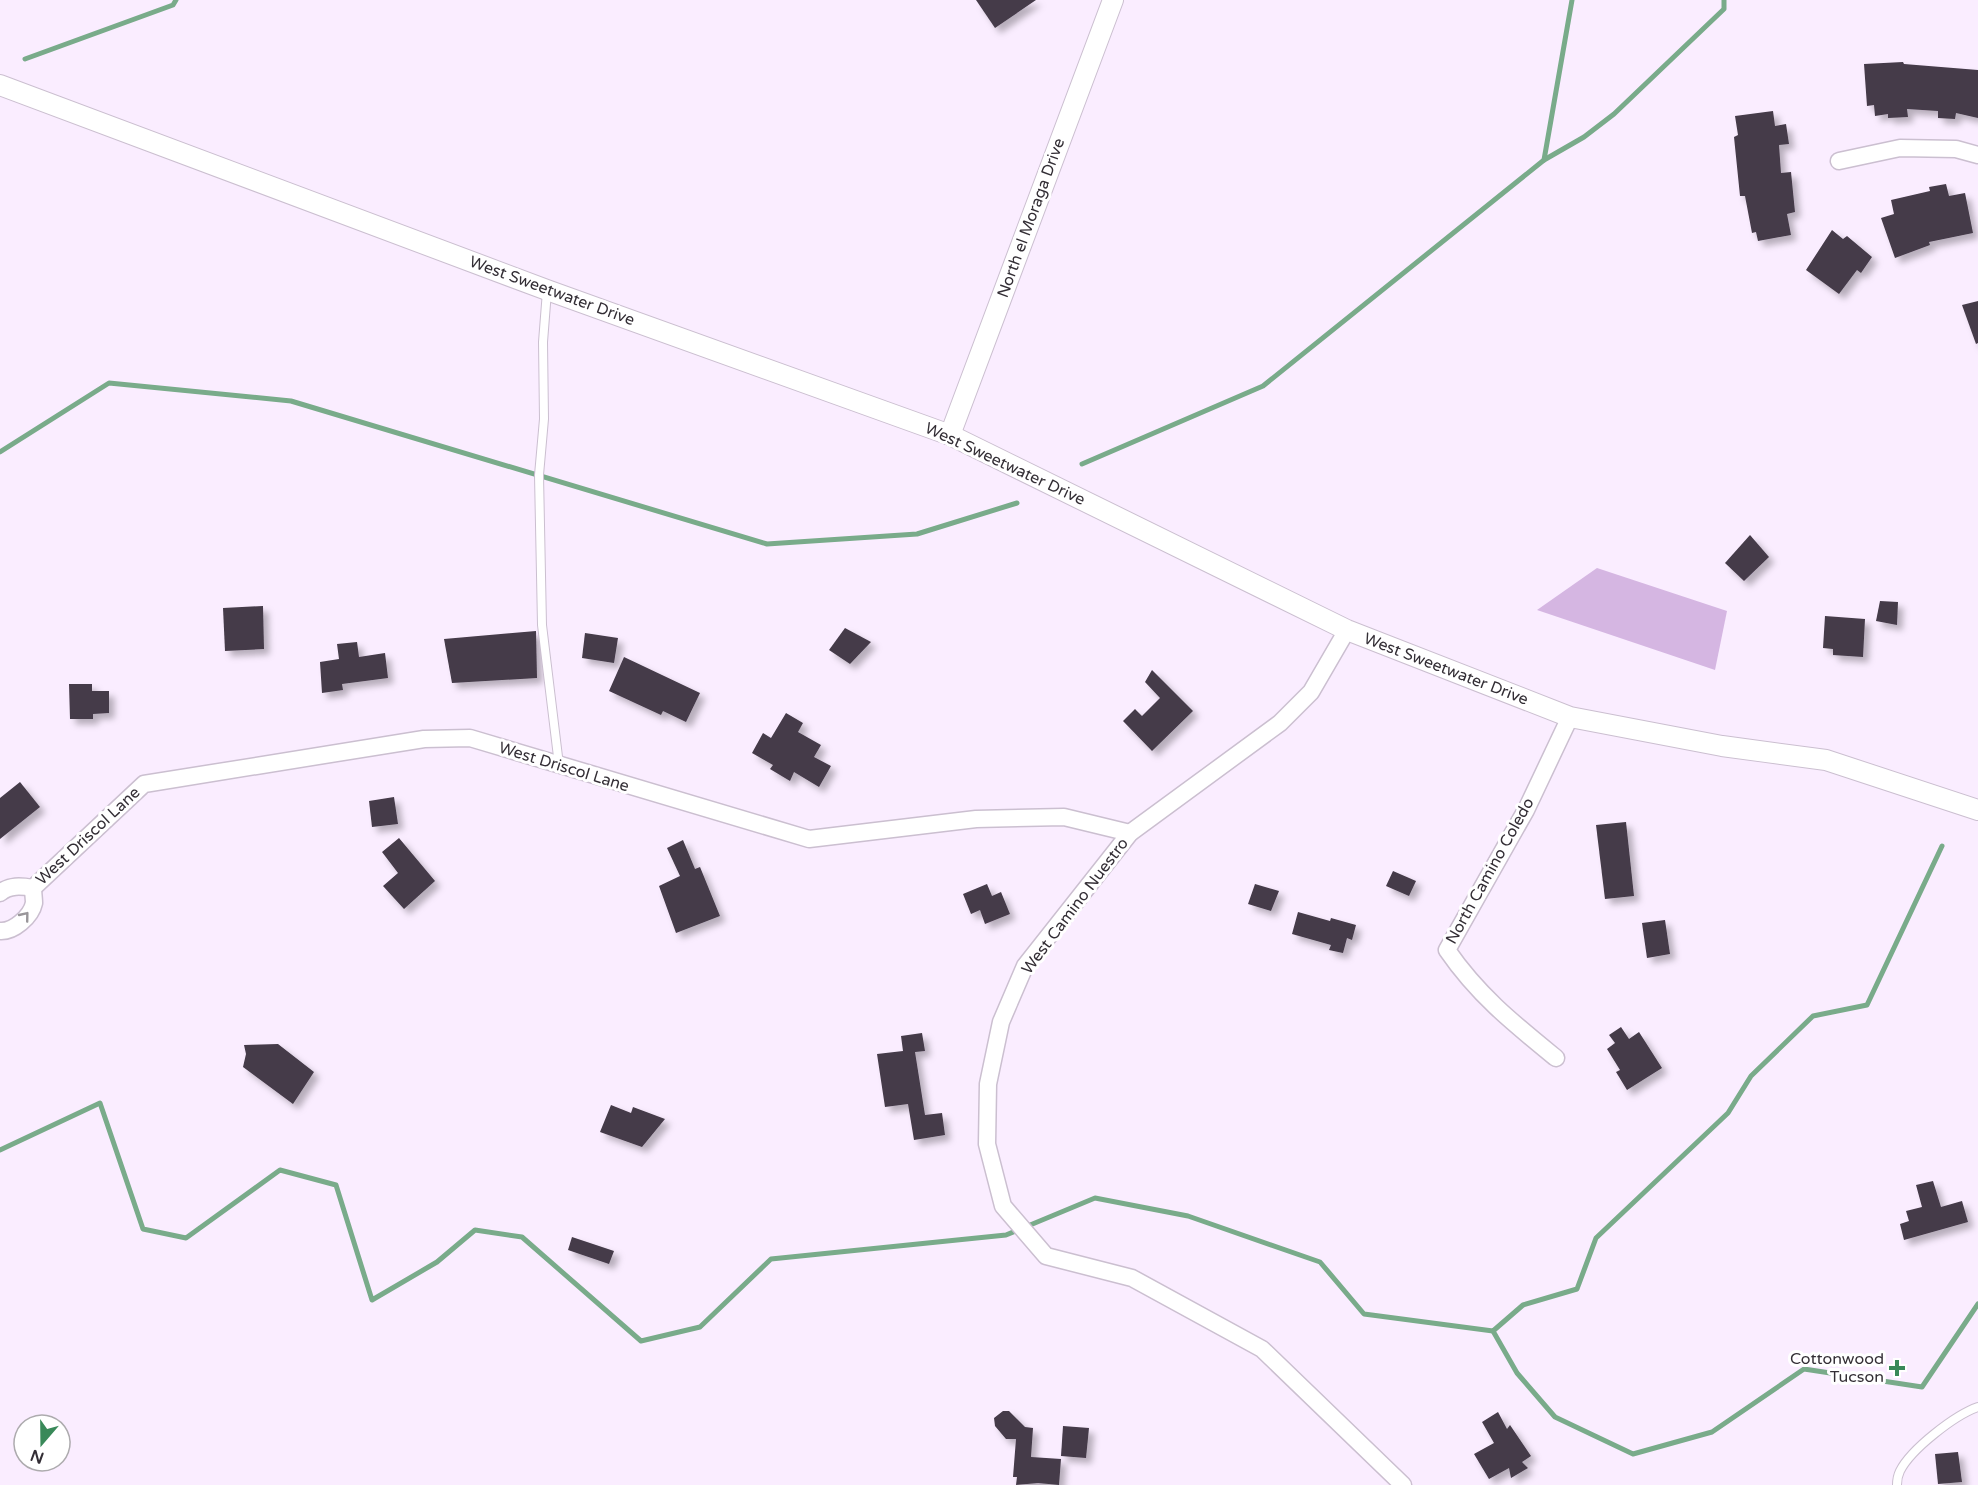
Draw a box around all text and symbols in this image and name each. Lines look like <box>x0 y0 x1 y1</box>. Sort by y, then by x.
street label: North el Moraga Drive <box>993 135 1069 301</box>
street label: West Sweetwater Drive <box>467 252 637 330</box>
street label: West Sweetwater Drive <box>922 418 1088 510</box>
street label: West Sweetwater Drive <box>1361 628 1531 710</box>
street label: West Driscol Lane <box>496 738 632 796</box>
street label: West Driscol Lane <box>32 783 144 889</box>
street label: North Camino Coledo <box>1441 794 1539 948</box>
street label: West Camino Nuestro <box>1017 834 1133 978</box>
one-way arrow <box>18 912 29 923</box>
place label: Cottonwood Tucson <box>1790 1349 1884 1387</box>
marker: Cottonwood Tucson <box>1888 1359 1906 1377</box>
north arrow <box>12 1413 72 1473</box>
text: N <box>28 1445 47 1468</box>

